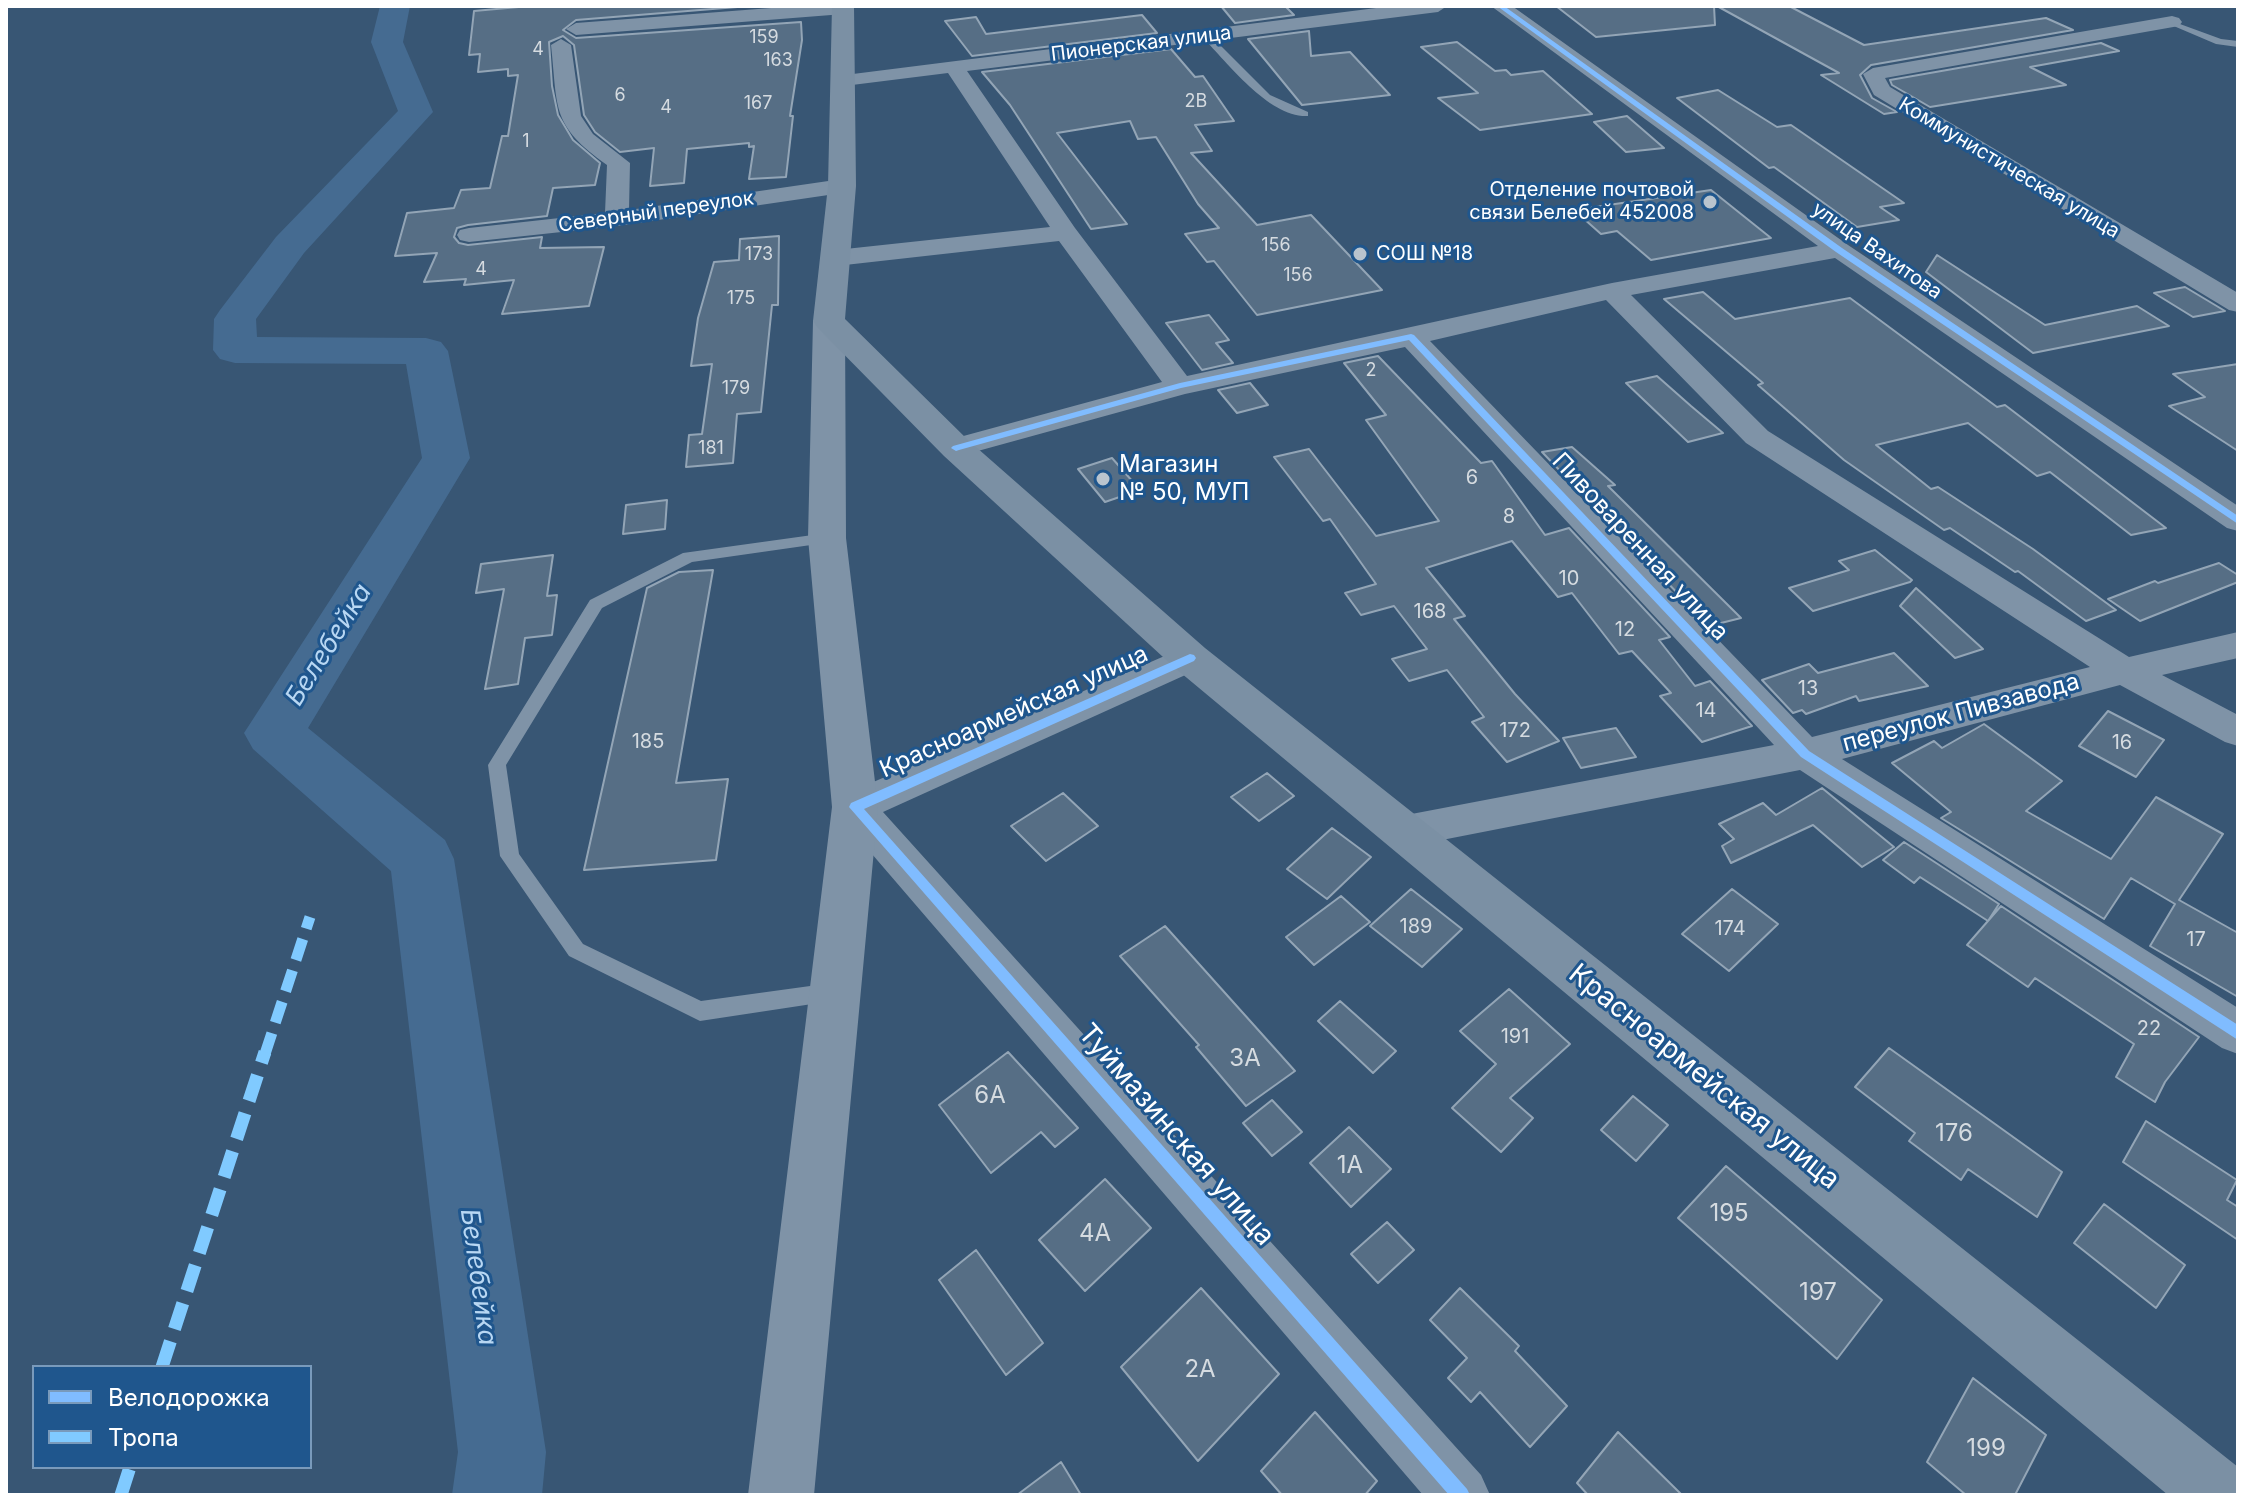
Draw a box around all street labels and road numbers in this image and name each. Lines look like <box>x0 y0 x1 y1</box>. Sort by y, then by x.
street label: Пионерская улица <box>1049 21 1233 67</box>
street label: Коммунистическая улица <box>1894 92 2124 244</box>
street label: Северный переулок <box>557 186 755 238</box>
street label: улица Вахитова <box>1807 197 1947 305</box>
street label: Пивоваренная улица <box>1546 447 1734 647</box>
street label: Красноармейская улица <box>876 640 1152 784</box>
street label: переулок Пивзавода <box>1839 668 2083 758</box>
street label: Красноармейская улица <box>1562 957 1846 1197</box>
street label: Туймазинская улица <box>1071 1017 1281 1253</box>

